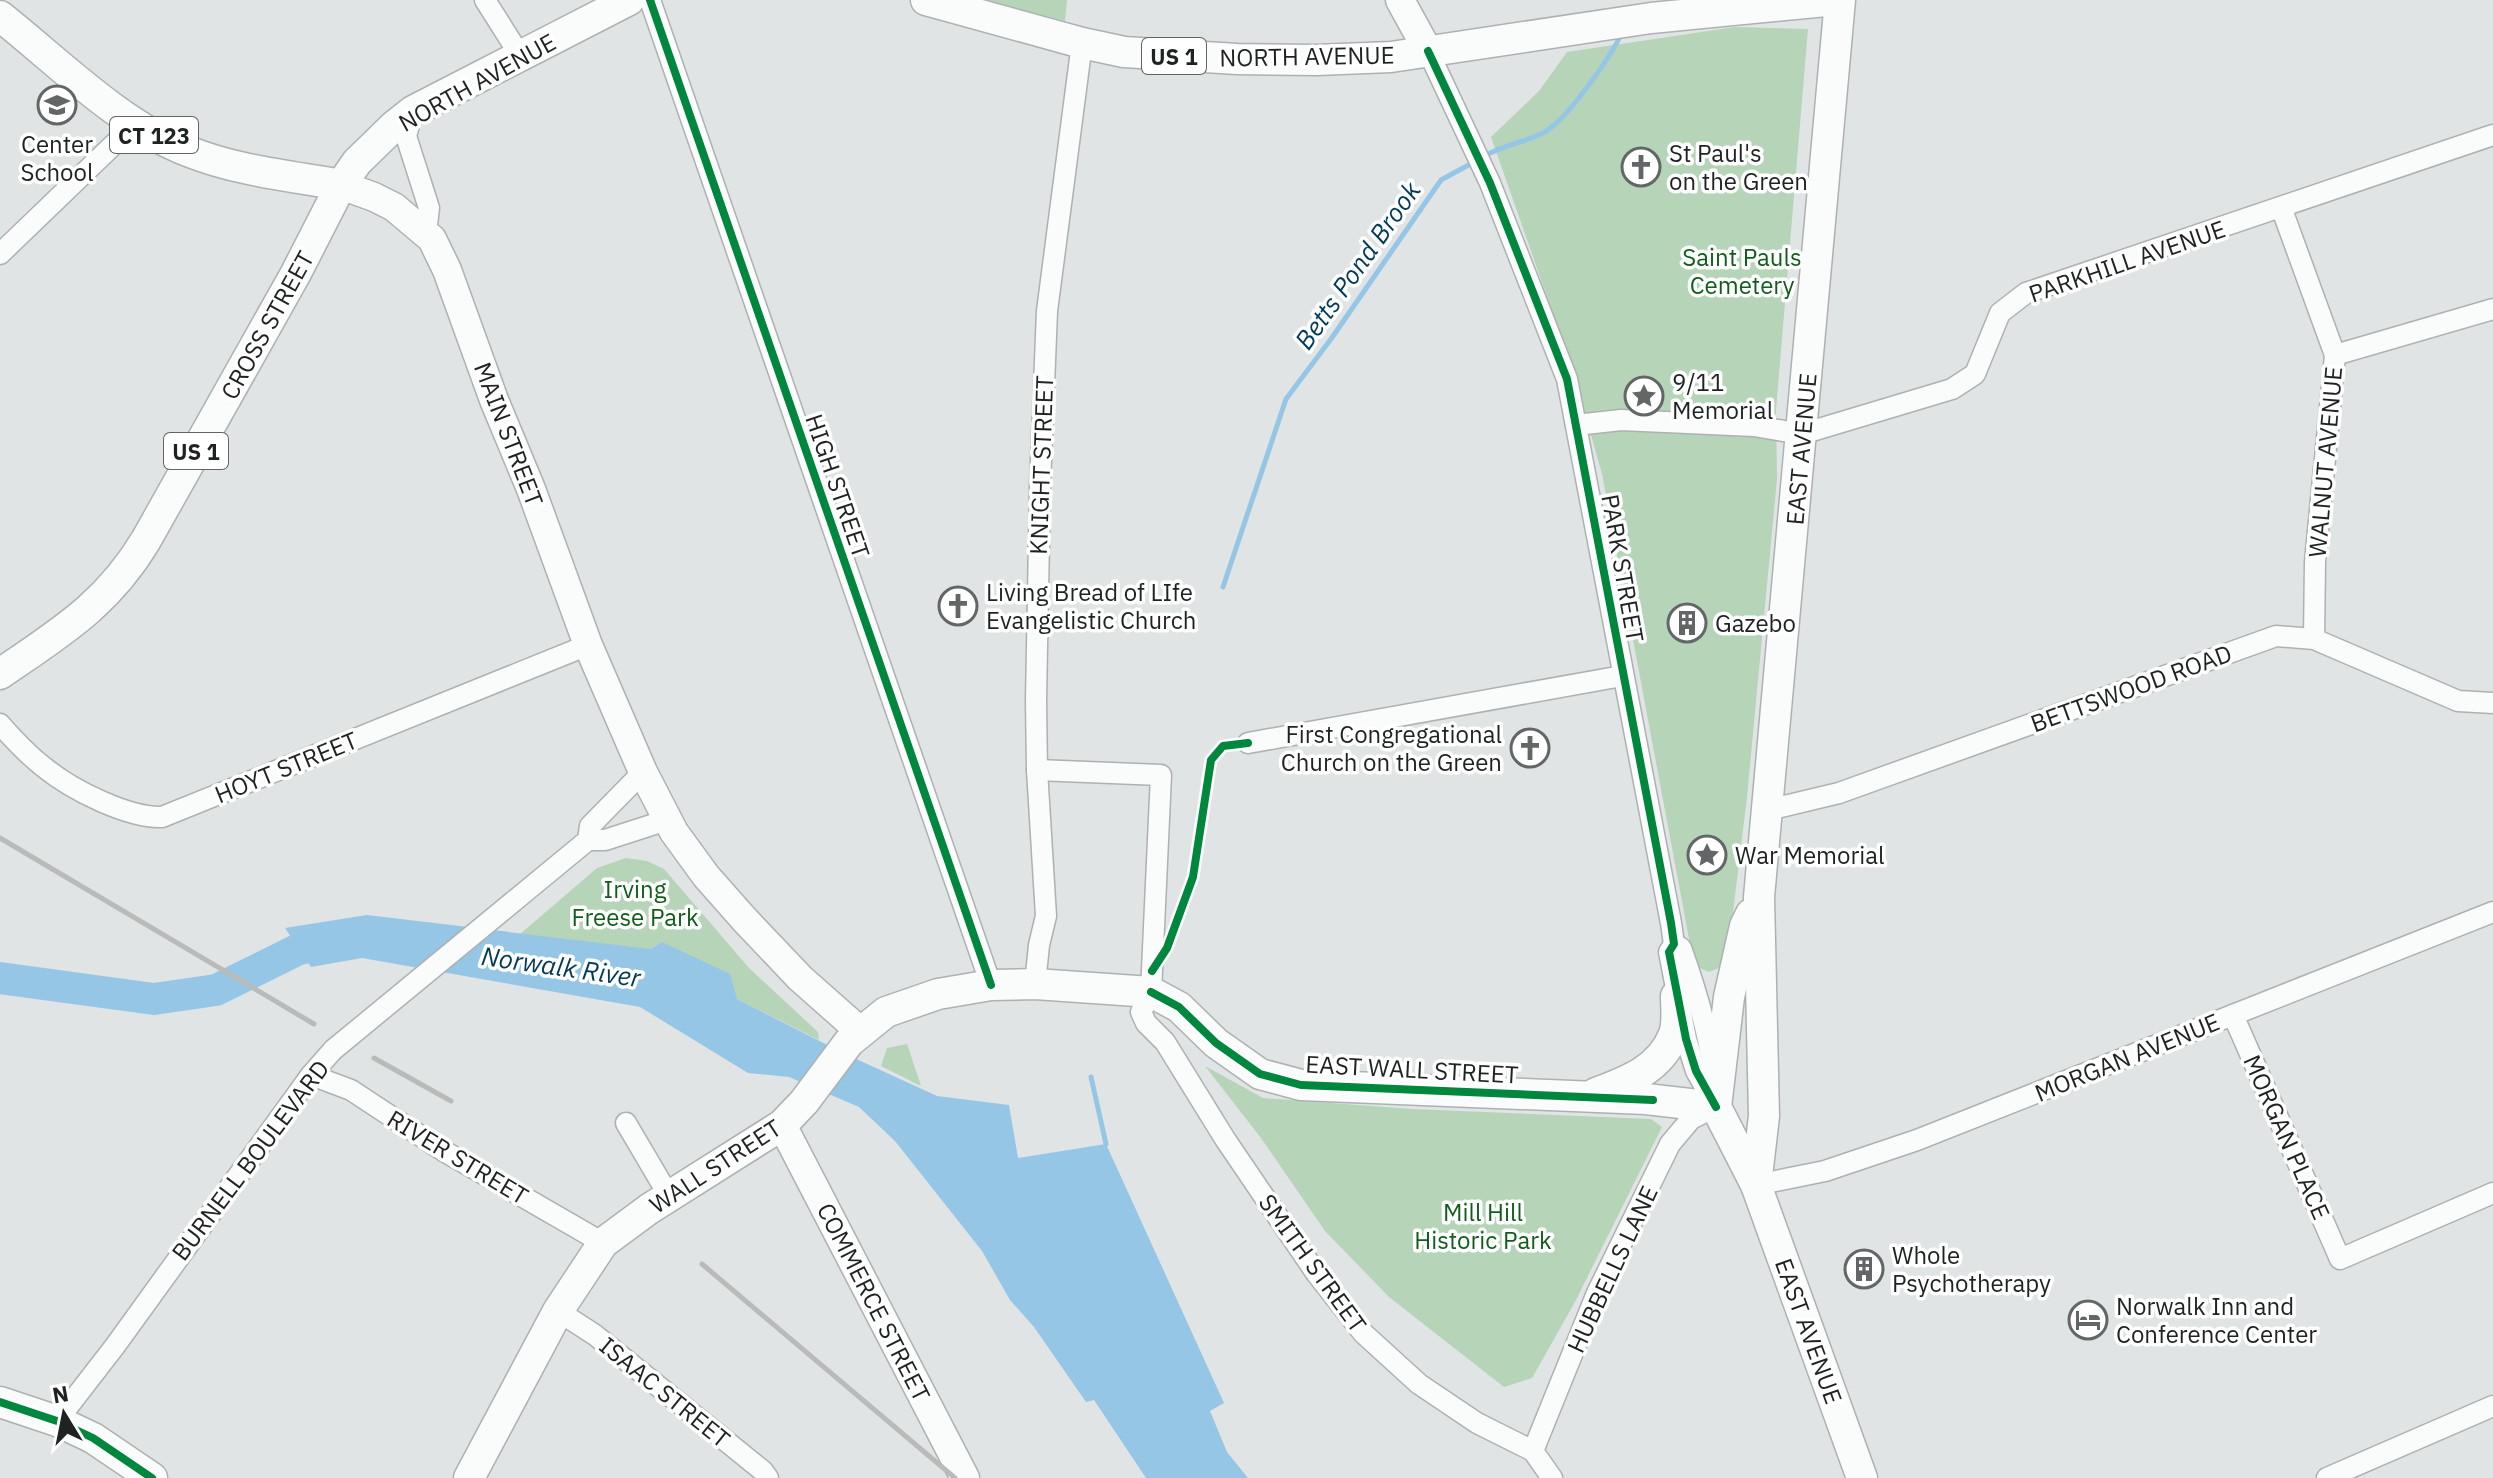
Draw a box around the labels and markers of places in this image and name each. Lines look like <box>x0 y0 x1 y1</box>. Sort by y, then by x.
school or university icon: Center School <box>36 84 78 126</box>
place label: Center School <box>20 128 94 188</box>
place label: St Paul's on the Green <box>1669 137 1808 197</box>
church icon: St Paul's on the Green <box>1620 146 1662 188</box>
place label: 9/11 Memorial <box>1672 366 1773 426</box>
place icon: 9/11 Memorial <box>1623 375 1665 417</box>
place label: Living Bread of LIfe Evangelistic Church <box>986 576 1197 636</box>
church icon: Living Bread of LIfe Evangelistic Church <box>937 585 979 627</box>
building icon: Gazebo <box>1666 602 1708 644</box>
place label: Gazebo <box>1715 607 1796 639</box>
place label: First Congregational Church on the Green <box>1281 718 1502 778</box>
church icon: First Congregational Church on the Green <box>1509 727 1551 769</box>
place icon: War Memorial <box>1686 834 1728 876</box>
place label: War Memorial <box>1735 839 1885 871</box>
place label: Whole Psychotherapy <box>1892 1239 2051 1299</box>
building icon: Whole Psychotherapy <box>1843 1248 1885 1290</box>
place label: Norwalk Inn and Conference Center <box>2116 1290 2317 1350</box>
hotel icon: Norwalk Inn and Conference Center <box>2067 1299 2109 1341</box>

